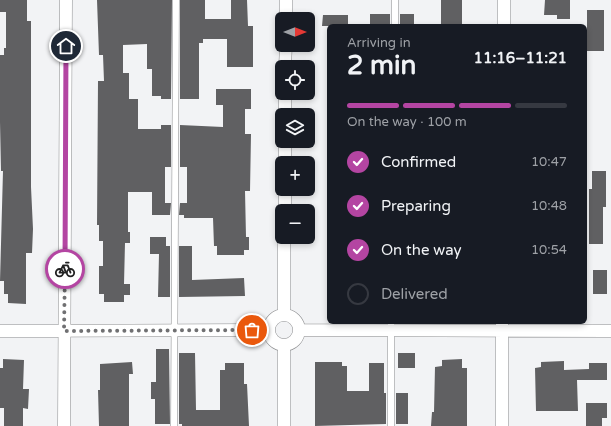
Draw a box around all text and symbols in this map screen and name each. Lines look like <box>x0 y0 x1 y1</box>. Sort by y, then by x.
north arrow <box>275 12 315 52</box>
map controls <box>275 12 315 244</box>
pin <box>49 29 83 63</box>
icon: home <box>55 35 77 57</box>
text: Arriving in <box>347 35 411 51</box>
text: 11:16–11:21 <box>474 49 567 67</box>
text: 2 min <box>347 50 416 81</box>
button: locate <box>275 60 315 100</box>
button: layers <box>275 108 315 148</box>
text: On the way · 100 m <box>347 114 467 130</box>
icon: check <box>347 151 369 173</box>
text: Confirmed <box>381 153 456 171</box>
text: 10:47 <box>531 154 567 170</box>
button: + <box>275 156 315 196</box>
icon: check <box>347 195 369 217</box>
text: Preparing <box>381 197 451 215</box>
text: 10:48 <box>531 198 567 214</box>
button: − <box>275 204 315 244</box>
icon: check <box>347 239 369 261</box>
text: On the way <box>381 241 461 259</box>
text: 10:54 <box>531 242 567 258</box>
courier <box>45 249 85 289</box>
icon: bike <box>54 258 76 280</box>
text: Delivered <box>381 285 448 303</box>
pin <box>235 313 269 347</box>
icon: bag <box>241 319 263 341</box>

